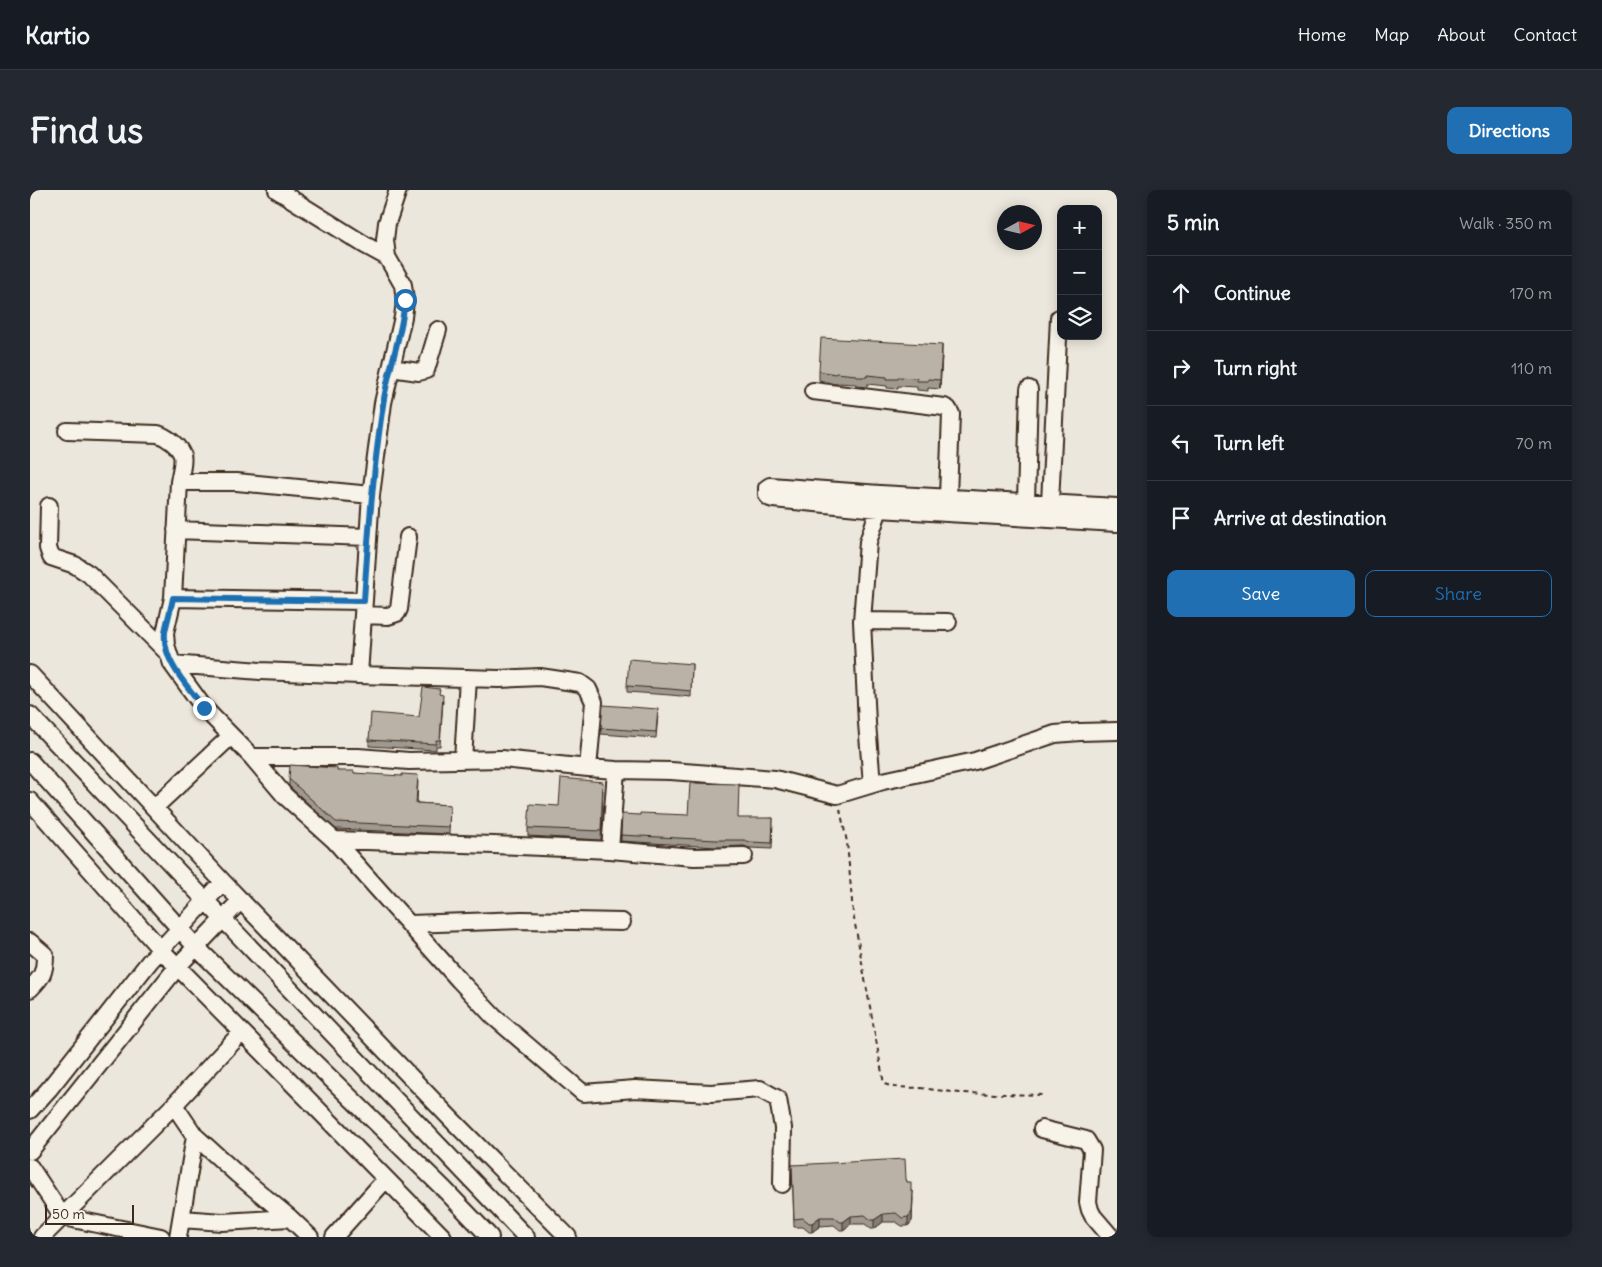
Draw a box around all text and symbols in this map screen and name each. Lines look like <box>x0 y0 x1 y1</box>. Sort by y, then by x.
text: Kartio <box>25 20 90 50</box>
text: Home <box>1298 23 1346 46</box>
text: Map <box>1374 23 1409 46</box>
text: About <box>1437 23 1485 46</box>
text: Contact <box>1513 23 1577 46</box>
button: Directions <box>1447 107 1572 154</box>
text: Find us <box>30 108 143 152</box>
north arrow <box>997 205 1042 250</box>
map controls <box>1057 205 1102 340</box>
button: + <box>1057 205 1102 250</box>
text: 5 min <box>1167 209 1219 236</box>
text: Walk · 350 m <box>1459 213 1552 233</box>
button: − <box>1057 250 1102 295</box>
icon: ahead <box>1167 279 1195 307</box>
text: Continue <box>1214 281 1291 305</box>
text: 170 m <box>1509 283 1552 303</box>
route start <box>394 289 417 312</box>
button: layers <box>1057 295 1102 340</box>
icon: right <box>1167 354 1195 382</box>
text: Turn right <box>1214 356 1297 380</box>
text: 110 m <box>1511 358 1552 378</box>
icon: left <box>1167 429 1195 457</box>
text: Turn left <box>1214 431 1284 455</box>
text: 70 m <box>1516 433 1552 453</box>
icon: arrive <box>1167 504 1195 532</box>
text: Arrive at destination <box>1214 506 1387 530</box>
button: Save <box>1167 570 1355 617</box>
button: Share <box>1365 570 1552 617</box>
route end <box>193 697 216 720</box>
scale bar <box>45 1202 134 1225</box>
text: 50 m <box>52 1205 85 1223</box>

